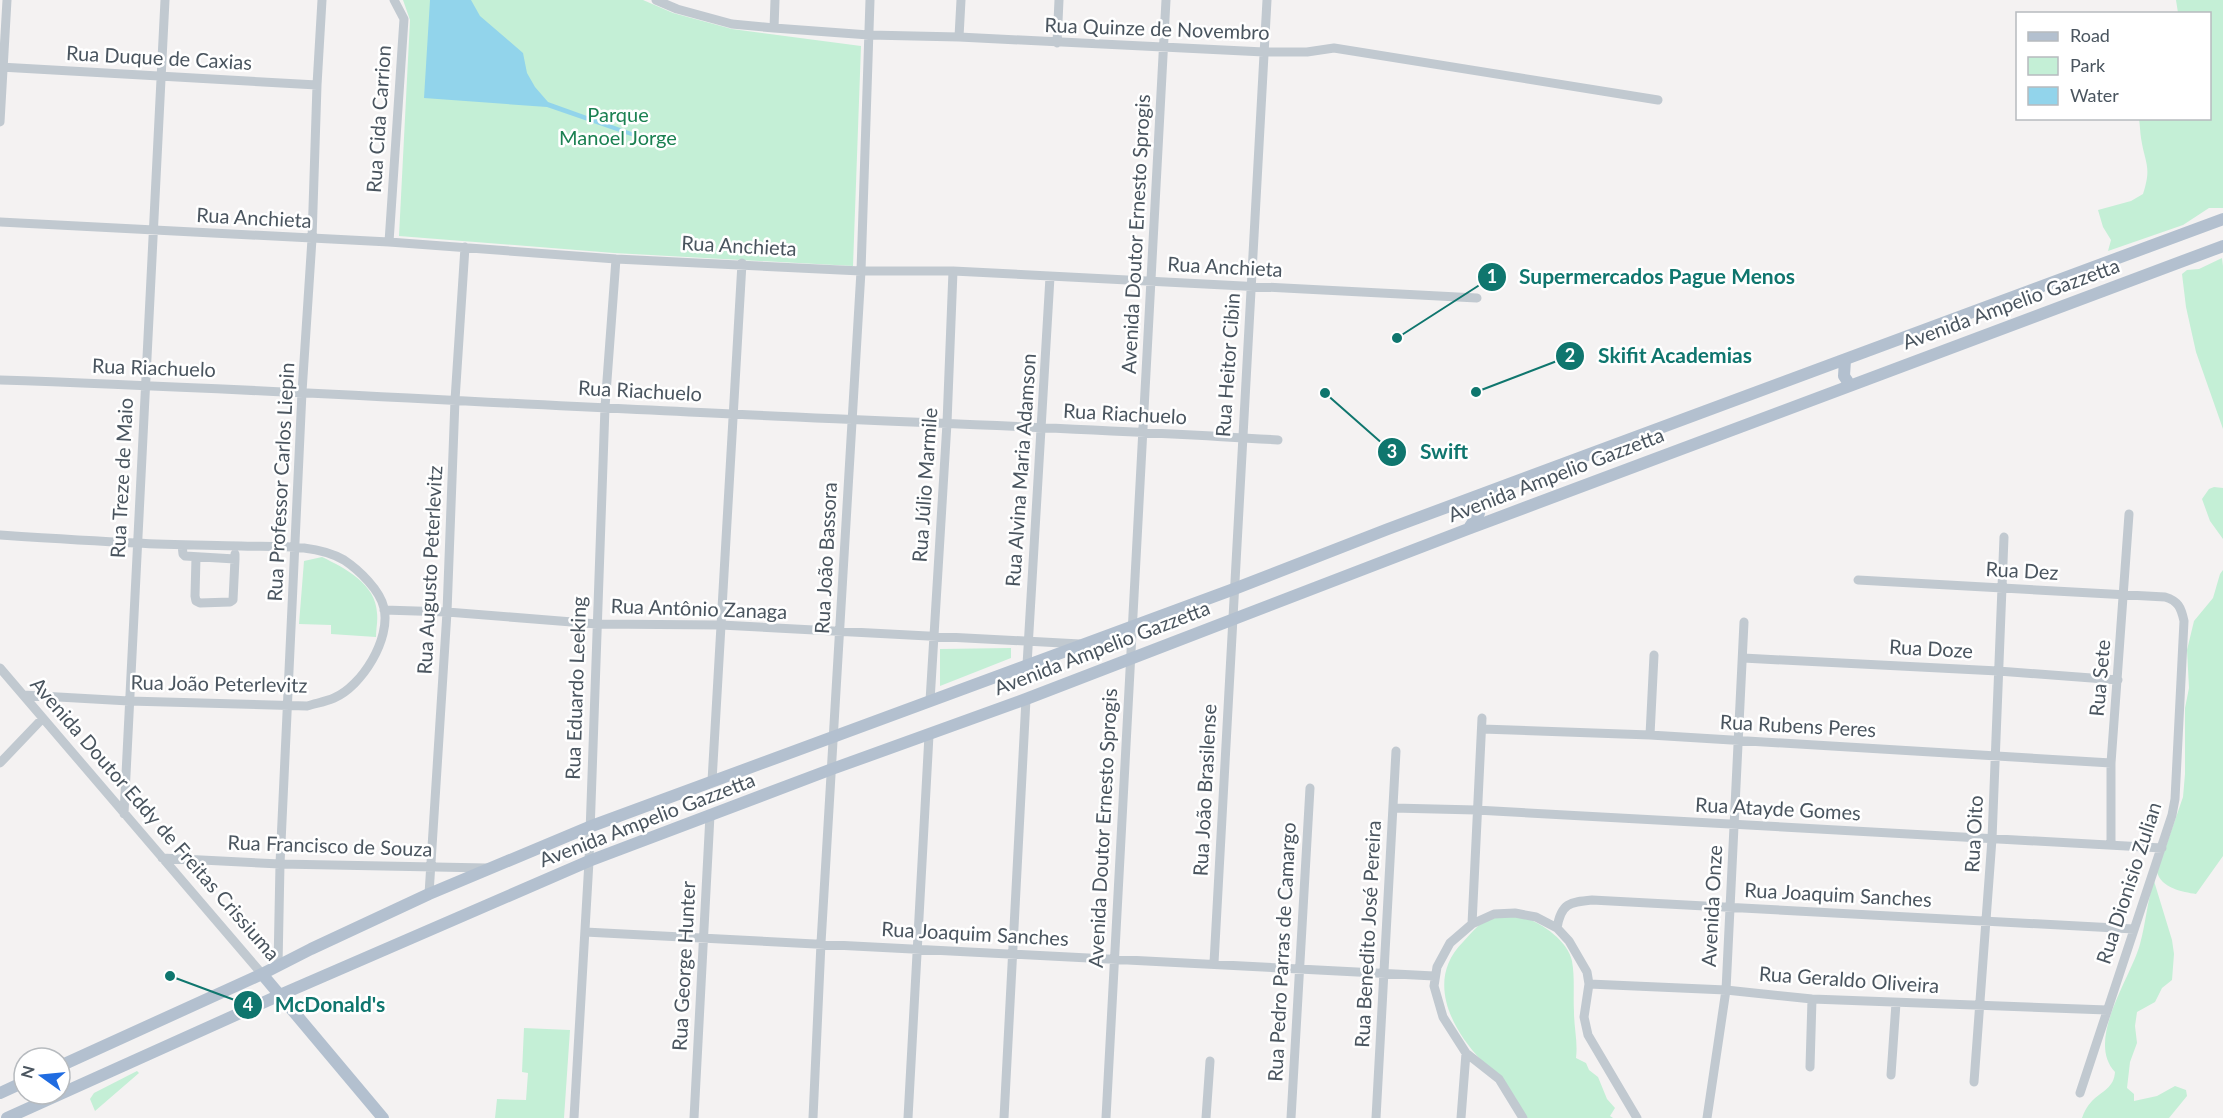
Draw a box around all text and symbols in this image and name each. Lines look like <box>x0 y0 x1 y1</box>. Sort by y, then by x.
street label: Rua Quinze de Novembro <box>1044 12 1270 44</box>
legend <box>2016 12 2211 120</box>
text: Road <box>2070 24 2110 46</box>
street label: Rua Duque de Caxias <box>65 40 253 74</box>
street label: Rua Cida Carrion <box>361 44 395 194</box>
text: Park <box>2070 54 2106 76</box>
text: Water <box>2070 84 2119 106</box>
street label: Avenida Doutor Ernesto Sprogis <box>1116 94 1154 374</box>
park label: Parque Manoel Jorge <box>559 102 677 149</box>
street label: Rua Anchieta <box>196 202 312 232</box>
street label: Rua Anchieta <box>681 230 797 260</box>
street label: Rua Anchieta <box>1167 251 1283 281</box>
street label: Avenida Ampelio Gazzetta <box>1899 253 2122 354</box>
callout: Supermercados Pague Menos <box>1477 257 1807 296</box>
text: Supermercados Pague Menos <box>1519 263 1795 288</box>
text: 1 <box>1487 265 1497 287</box>
street label: Rua Heitor Cibin <box>1210 292 1244 438</box>
callout: Skifit Academias <box>1555 336 1764 375</box>
text: Skifit Academias <box>1598 342 1752 367</box>
text: 2 <box>1565 344 1575 366</box>
street label: Rua Alvina Maria Adamson <box>1000 352 1040 587</box>
street label: Rua Riachuelo <box>92 353 216 381</box>
street label: Rua Professor Carlos Liepin <box>262 362 298 602</box>
street label: Rua Riachuelo <box>578 375 703 405</box>
street label: Rua Treze de Maio <box>105 397 137 559</box>
street label: Rua Riachuelo <box>1063 398 1188 428</box>
street label: Rua Júlio Marmile <box>907 407 941 563</box>
street label: Avenida Ampelio Gazzetta <box>1444 422 1667 526</box>
callout: Swift <box>1377 433 1480 472</box>
text: Swift <box>1420 438 1468 463</box>
text: 3 <box>1387 440 1397 462</box>
street label: Rua Augusto Peterlevitz <box>412 465 446 675</box>
street label: Rua João Bassora <box>809 481 841 634</box>
street label: Rua Dez <box>1985 556 2059 584</box>
street label: Rua Antônio Zanaga <box>610 593 788 623</box>
street label: Avenida Ampelio Gazzetta <box>990 595 1213 699</box>
street label: Rua Eduardo Leeking <box>560 596 590 780</box>
street label: Rua Doze <box>1889 634 1974 662</box>
street label: Rua Sete <box>2084 638 2114 717</box>
street label: Rua João Peterlevitz <box>130 669 308 697</box>
street label: Avenida Doutor Eddy de Freitas Crissiuma <box>26 672 285 965</box>
street label: Avenida Doutor Ernesto Sprogis <box>1083 688 1121 968</box>
street label: Rua João Brasilense <box>1188 703 1220 877</box>
street label: Rua Rubens Peres <box>1719 709 1877 741</box>
street label: Avenida Ampelio Gazzetta <box>535 767 758 871</box>
street label: Rua Atayde Gomes <box>1695 792 1862 824</box>
street label: Rua Oito <box>1959 795 1987 873</box>
street label: Rua Dionisio Zulian <box>2091 799 2166 967</box>
street label: Rua Benedito José Pereira <box>1349 820 1385 1048</box>
street label: Rua Pedro Parras de Camargo <box>1262 822 1300 1082</box>
street label: Rua Francisco de Souza <box>227 829 433 861</box>
street label: Avenida Onze <box>1696 844 1726 967</box>
street label: Rua Joaquim Sanches <box>1744 877 1932 911</box>
street label: Rua George Hunter <box>667 880 699 1051</box>
street label: Rua Joaquim Sanches <box>881 916 1069 950</box>
street label: Rua Geraldo Oliveira <box>1758 961 1940 997</box>
callout: McDonald's <box>233 985 398 1024</box>
text: McDonald's <box>275 991 385 1016</box>
text: 4 <box>243 993 253 1015</box>
north arrow <box>12 1046 72 1106</box>
text: N <box>16 1064 38 1080</box>

